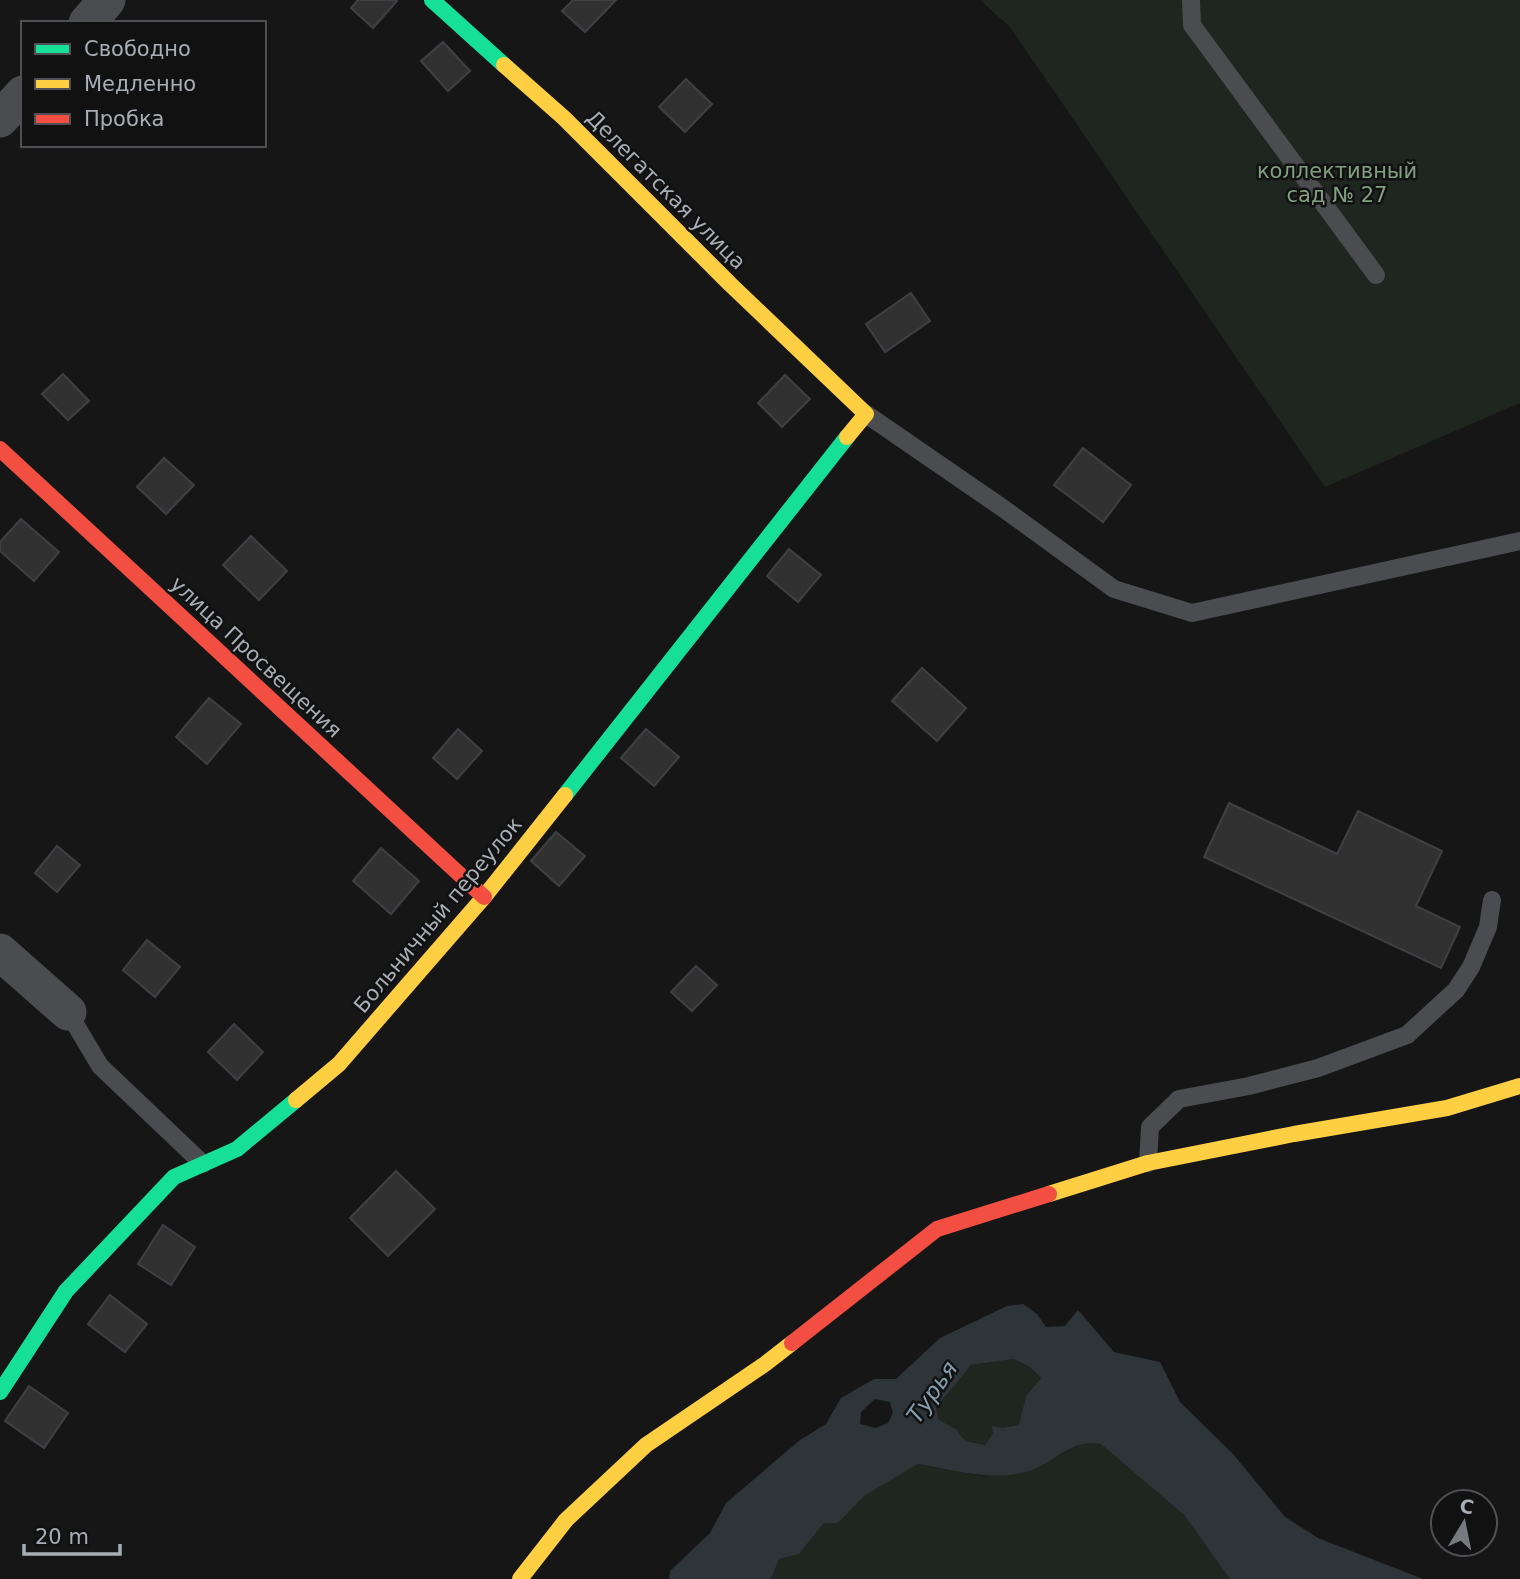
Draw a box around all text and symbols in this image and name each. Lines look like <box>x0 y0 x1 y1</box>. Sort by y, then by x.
legend <box>21 21 266 147</box>
text: Свободно <box>84 37 191 61</box>
text: Медленно <box>84 72 196 96</box>
street label: Делегатская улица <box>582 106 750 274</box>
text: Пробка <box>84 107 164 131</box>
park label: коллективный сад № 27 <box>1257 159 1417 207</box>
street label: улица Просвещения <box>166 572 346 742</box>
street label: Больничный переулок <box>349 812 527 1018</box>
water label: Турья <box>901 1356 963 1428</box>
north arrow <box>1429 1488 1499 1558</box>
text: С <box>1458 1494 1476 1518</box>
scale bar <box>24 1512 121 1556</box>
text: 20 m <box>35 1525 89 1549</box>

